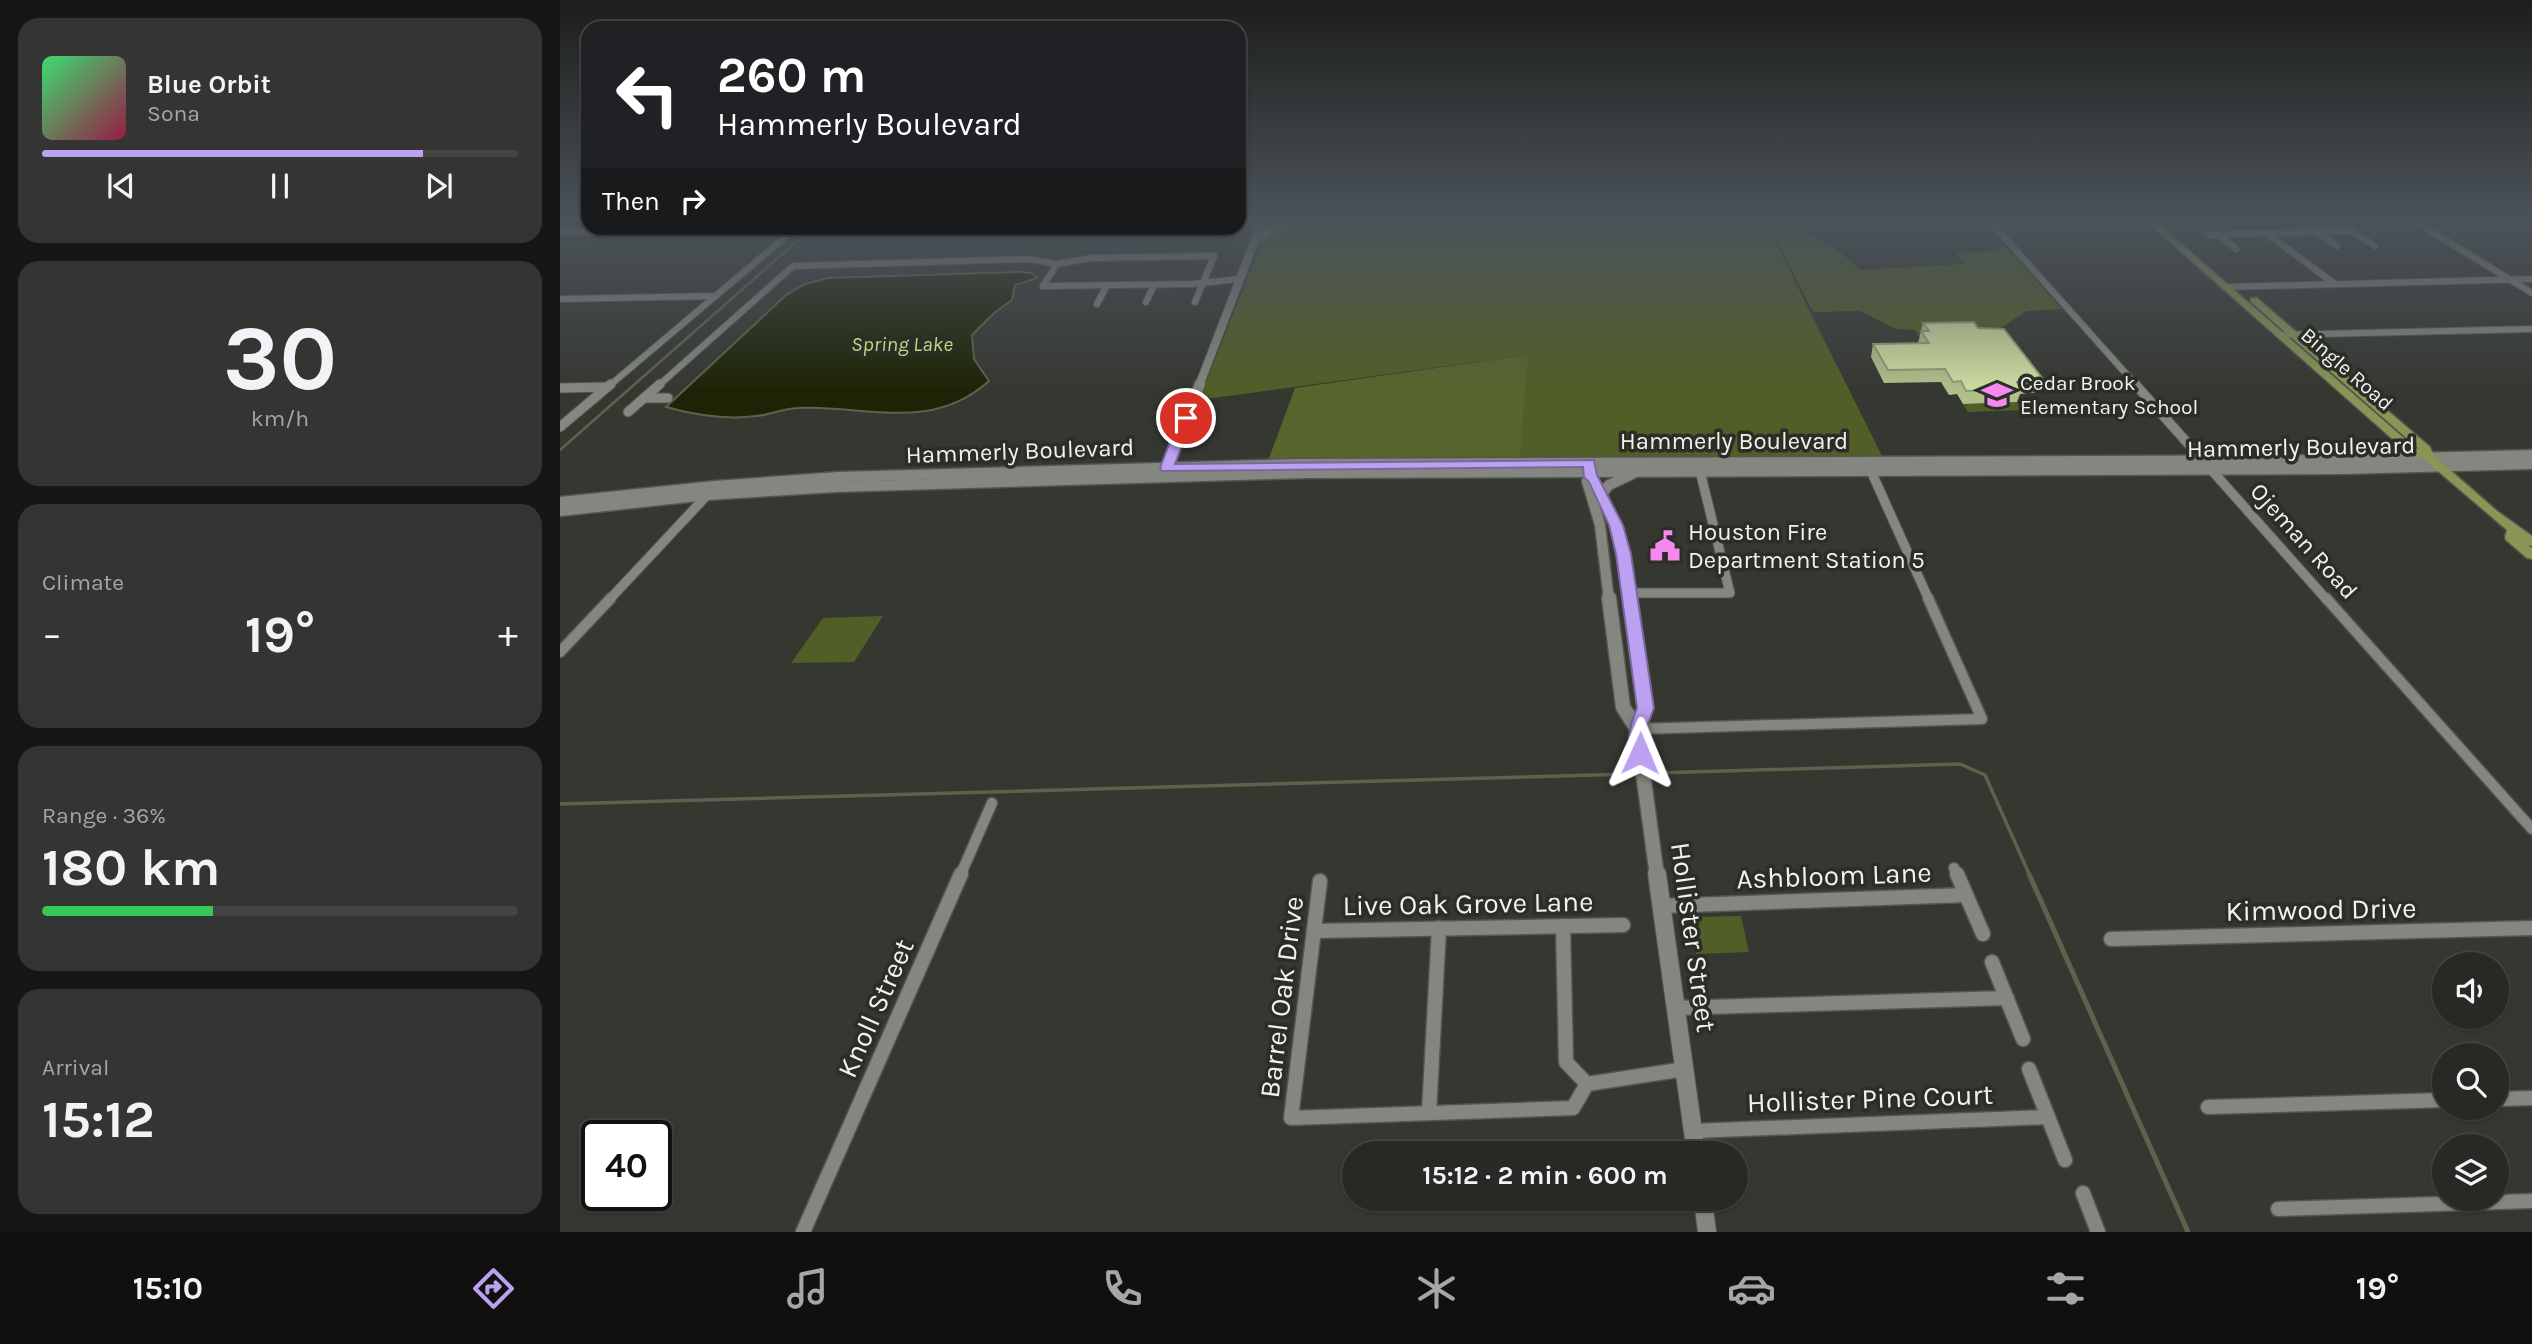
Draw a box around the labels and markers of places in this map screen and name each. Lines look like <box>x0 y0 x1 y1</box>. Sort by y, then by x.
place label: Cedar Brook Elementary School <box>2020 371 2198 419</box>
school or university icon: Cedar Brook Elementary School <box>1980 378 2014 412</box>
pin <box>1156 388 1216 448</box>
place label: Houston Fire Department Station 5 <box>1688 518 1925 574</box>
public building icon: Houston Fire Department Station 5 <box>1648 529 1682 563</box>

